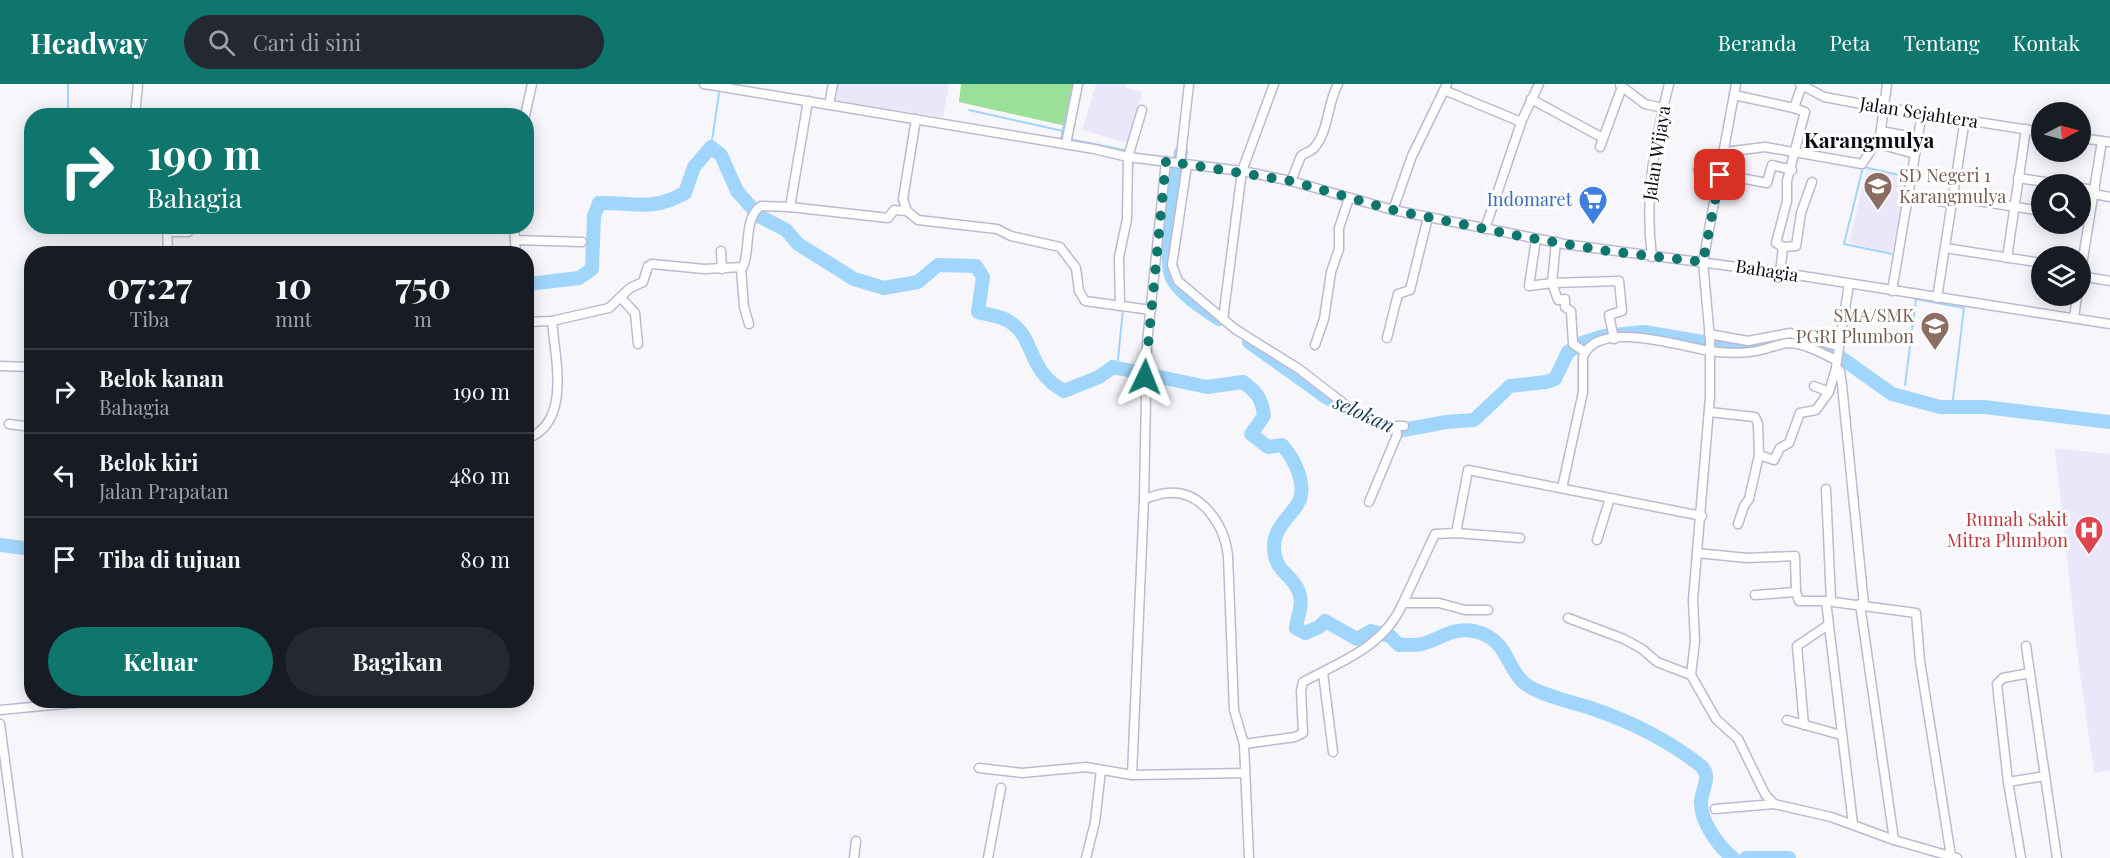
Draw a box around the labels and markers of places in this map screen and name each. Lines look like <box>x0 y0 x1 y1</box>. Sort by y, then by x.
pin <box>1694 149 1745 200</box>
place label: SD Negeri 1 Karangmulya <box>1899 163 2006 208</box>
school or university icon: SD Negeri 1 Karangmulya <box>1862 170 1894 212</box>
supermarket icon: Indomaret <box>1577 184 1609 226</box>
place label: Indomaret <box>1487 187 1573 211</box>
place label: SMA/SMK PGRI Plumbon <box>1796 303 1914 348</box>
school or university icon: SMA/SMK PGRI Plumbon <box>1919 310 1951 352</box>
place label: Rumah Sakit Mitra Plumbon <box>1947 507 2069 552</box>
hospital icon: Rumah Sakit Mitra Plumbon <box>2073 514 2105 556</box>

